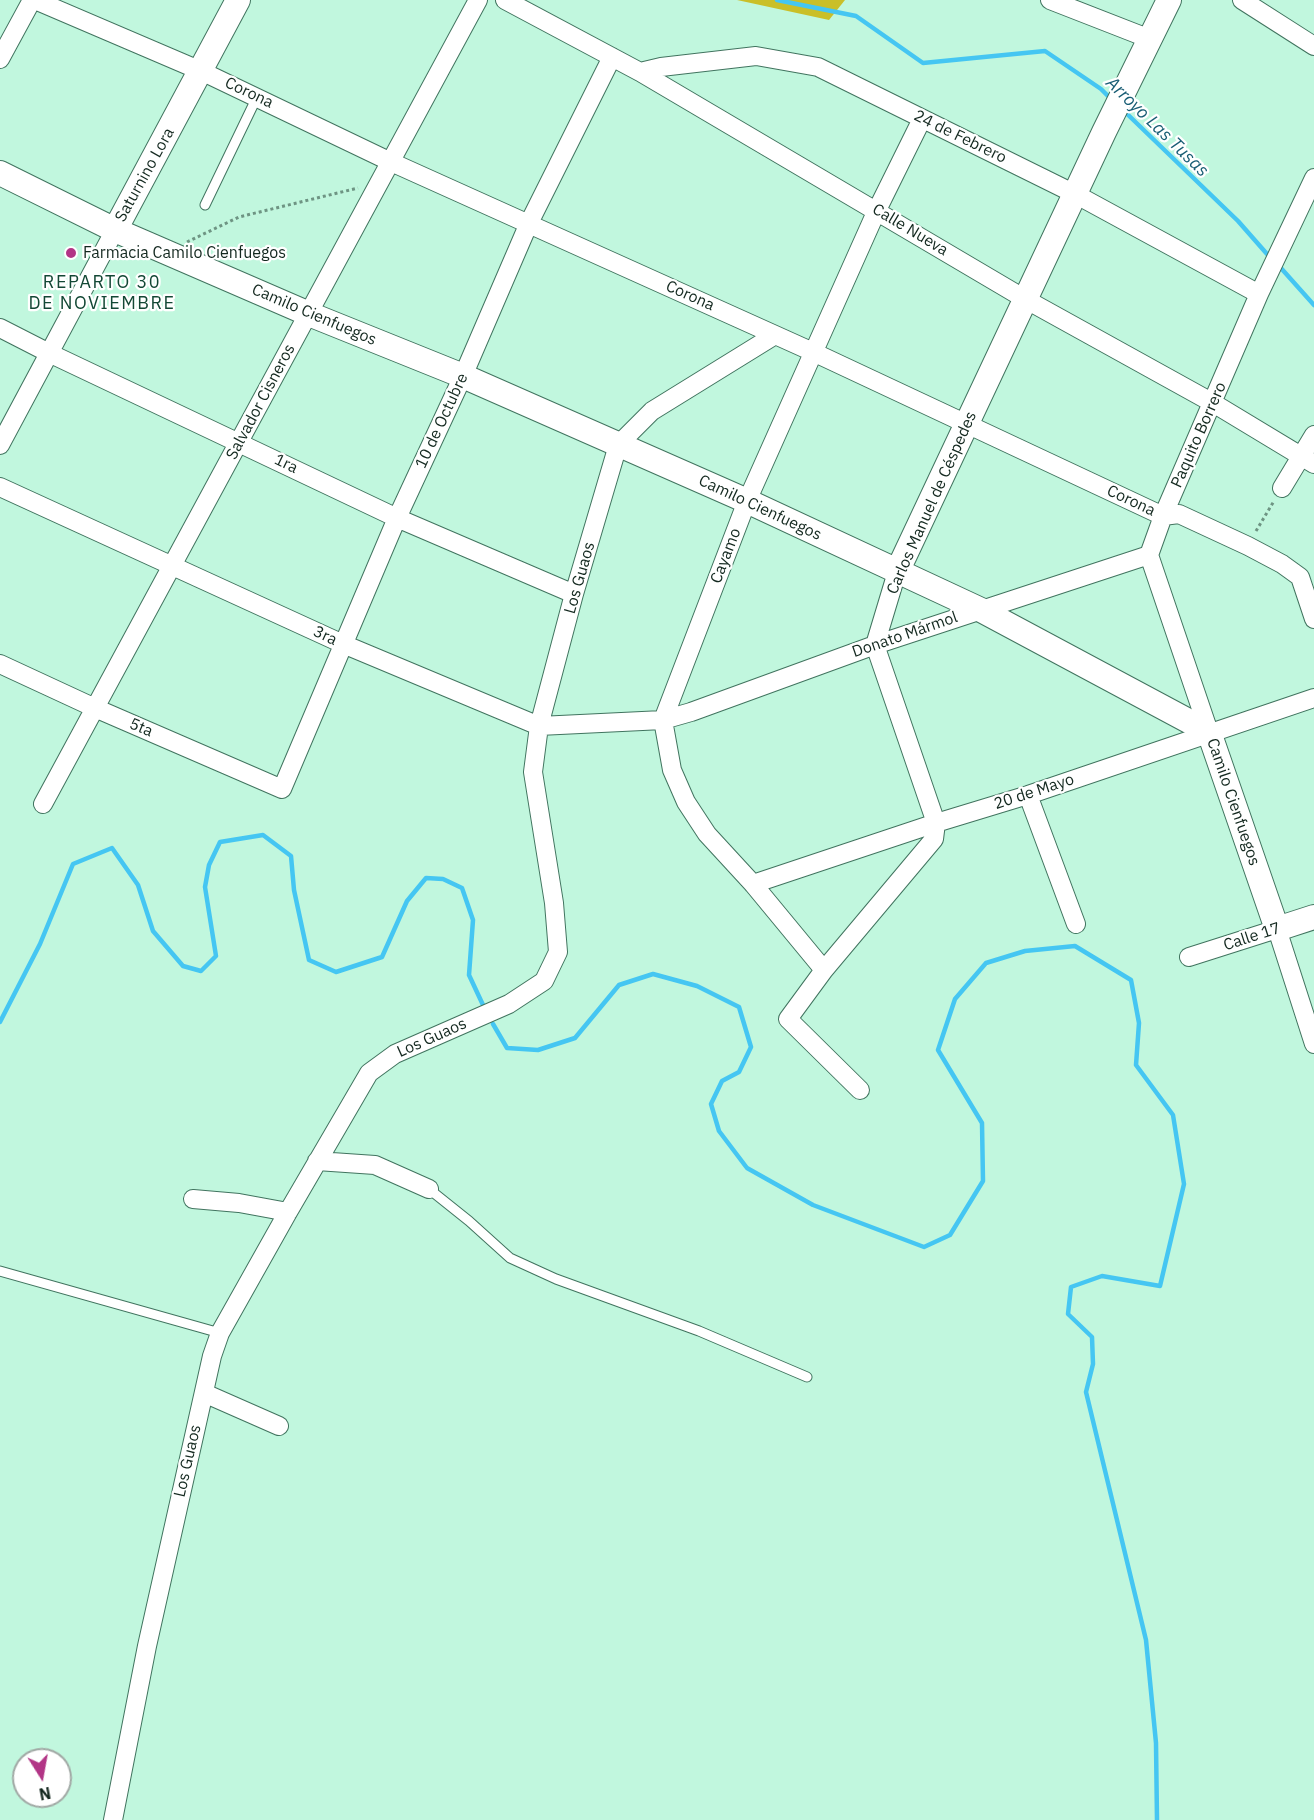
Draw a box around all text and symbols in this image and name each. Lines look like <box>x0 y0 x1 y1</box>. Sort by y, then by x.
water label: Arroyo Las Tusas <box>1101 72 1213 182</box>
street label: Corona <box>222 73 276 113</box>
street label: 24 de Febrero <box>911 106 1009 168</box>
street label: Saturnino Lora <box>111 125 179 225</box>
street label: Calle Nueva <box>869 200 951 260</box>
place label: Farmacia Camilo Cienfuegos <box>83 243 286 263</box>
marker: Farmacia Camilo Cienfuegos <box>64 246 78 260</box>
district label: REPARTO 30 DE NOVIEMBRE <box>28 272 176 314</box>
street label: Corona <box>663 277 717 315</box>
street label: Camilo Cienfuegos <box>249 280 379 350</box>
street label: Salvador Cisneros <box>222 341 300 463</box>
street label: 10 de Octubre <box>412 370 472 472</box>
street label: Paquito Borrero <box>1167 379 1231 491</box>
street label: Carlos Manuel de Céspedes <box>883 409 981 597</box>
street label: 1ra <box>271 450 301 478</box>
street label: Camilo Cienfuegos <box>695 471 825 545</box>
street label: Corona <box>1104 481 1158 521</box>
street label: Cayamo <box>707 526 745 586</box>
street label: Los Guaos <box>561 540 599 616</box>
street label: Donato Mármol <box>850 608 960 662</box>
street label: 3ra <box>310 622 340 650</box>
street label: 5ta <box>126 715 156 741</box>
street label: Camilo Cienfuegos <box>1202 736 1264 868</box>
street label: 20 de Mayo <box>991 770 1077 814</box>
street label: Calle 17 <box>1221 919 1283 955</box>
street label: Los Guaos <box>394 1014 470 1062</box>
street label: Los Guaos <box>170 1423 206 1499</box>
north arrow <box>12 1748 72 1808</box>
text: N <box>37 1783 53 1805</box>

